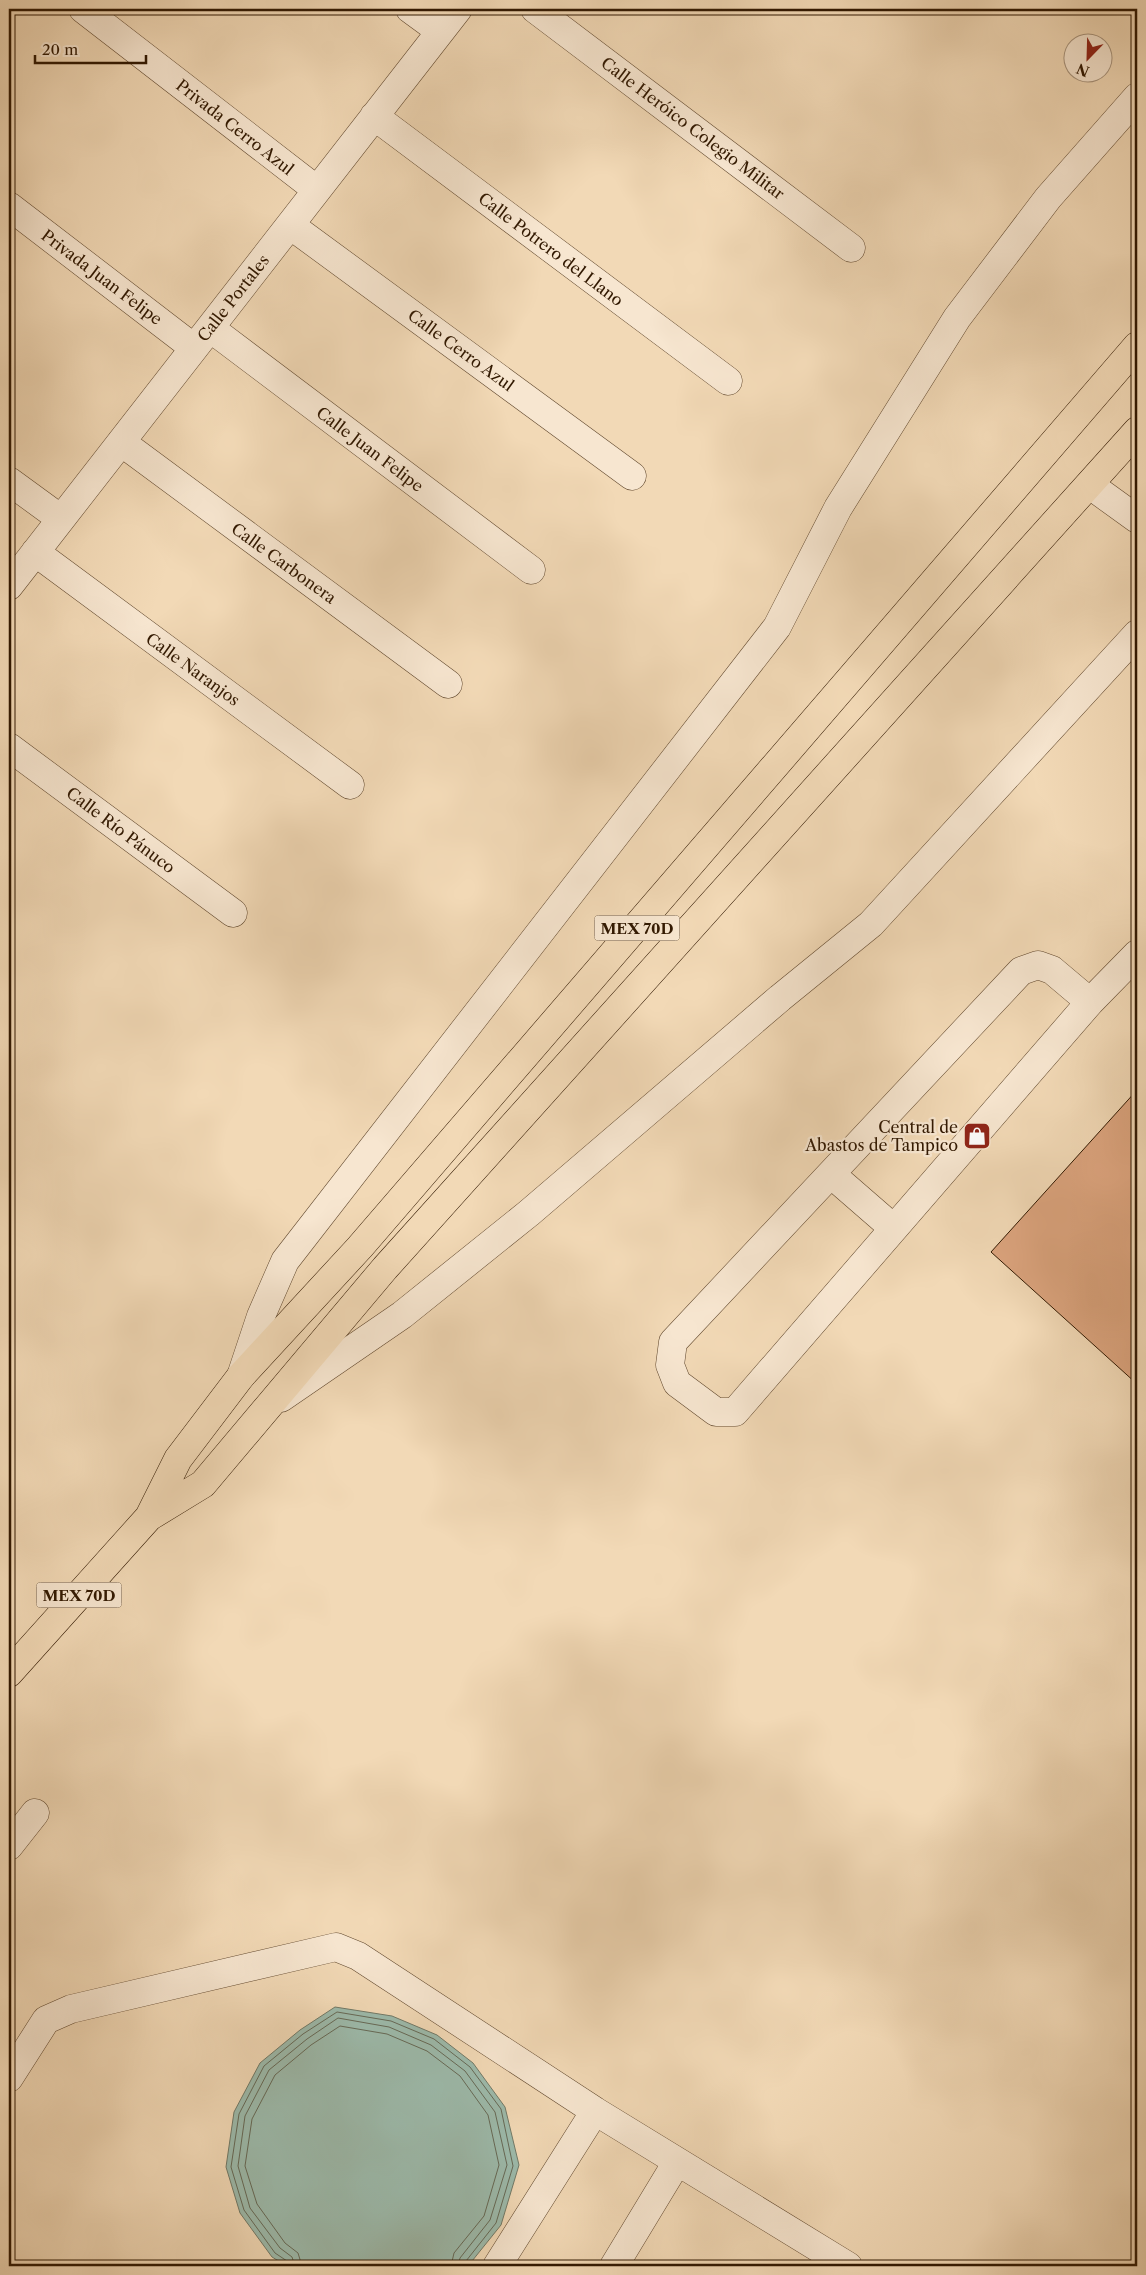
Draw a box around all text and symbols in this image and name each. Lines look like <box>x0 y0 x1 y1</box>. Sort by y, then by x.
scale bar <box>35 32 146 64</box>
north arrow <box>1064 32 1114 82</box>
text: 20 m <box>42 40 78 59</box>
street label: Calle Heróico Colegio Militar <box>597 53 789 204</box>
text: N <box>1074 59 1092 81</box>
street label: Privada Cerro Azul <box>172 75 298 179</box>
street label: Calle Potrero del Llano <box>475 188 628 310</box>
street label: Privada Juan Felipe <box>38 225 166 329</box>
street label: Calle Portales <box>193 250 273 346</box>
street label: Calle Cerro Azul <box>404 305 518 395</box>
street label: Calle Juan Felipe <box>313 402 427 496</box>
street label: Calle Carbonera <box>228 518 341 608</box>
street label: Calle Naranjos <box>142 628 244 710</box>
street label: Calle Río Pánuco <box>63 783 179 878</box>
road number: MEX 70D <box>594 916 680 940</box>
place label: Central de Abastos de Tampico <box>804 1117 958 1155</box>
shop icon: Central de Abastos de Tampico <box>962 1121 992 1151</box>
road number: MEX 70D <box>36 1582 122 1608</box>

